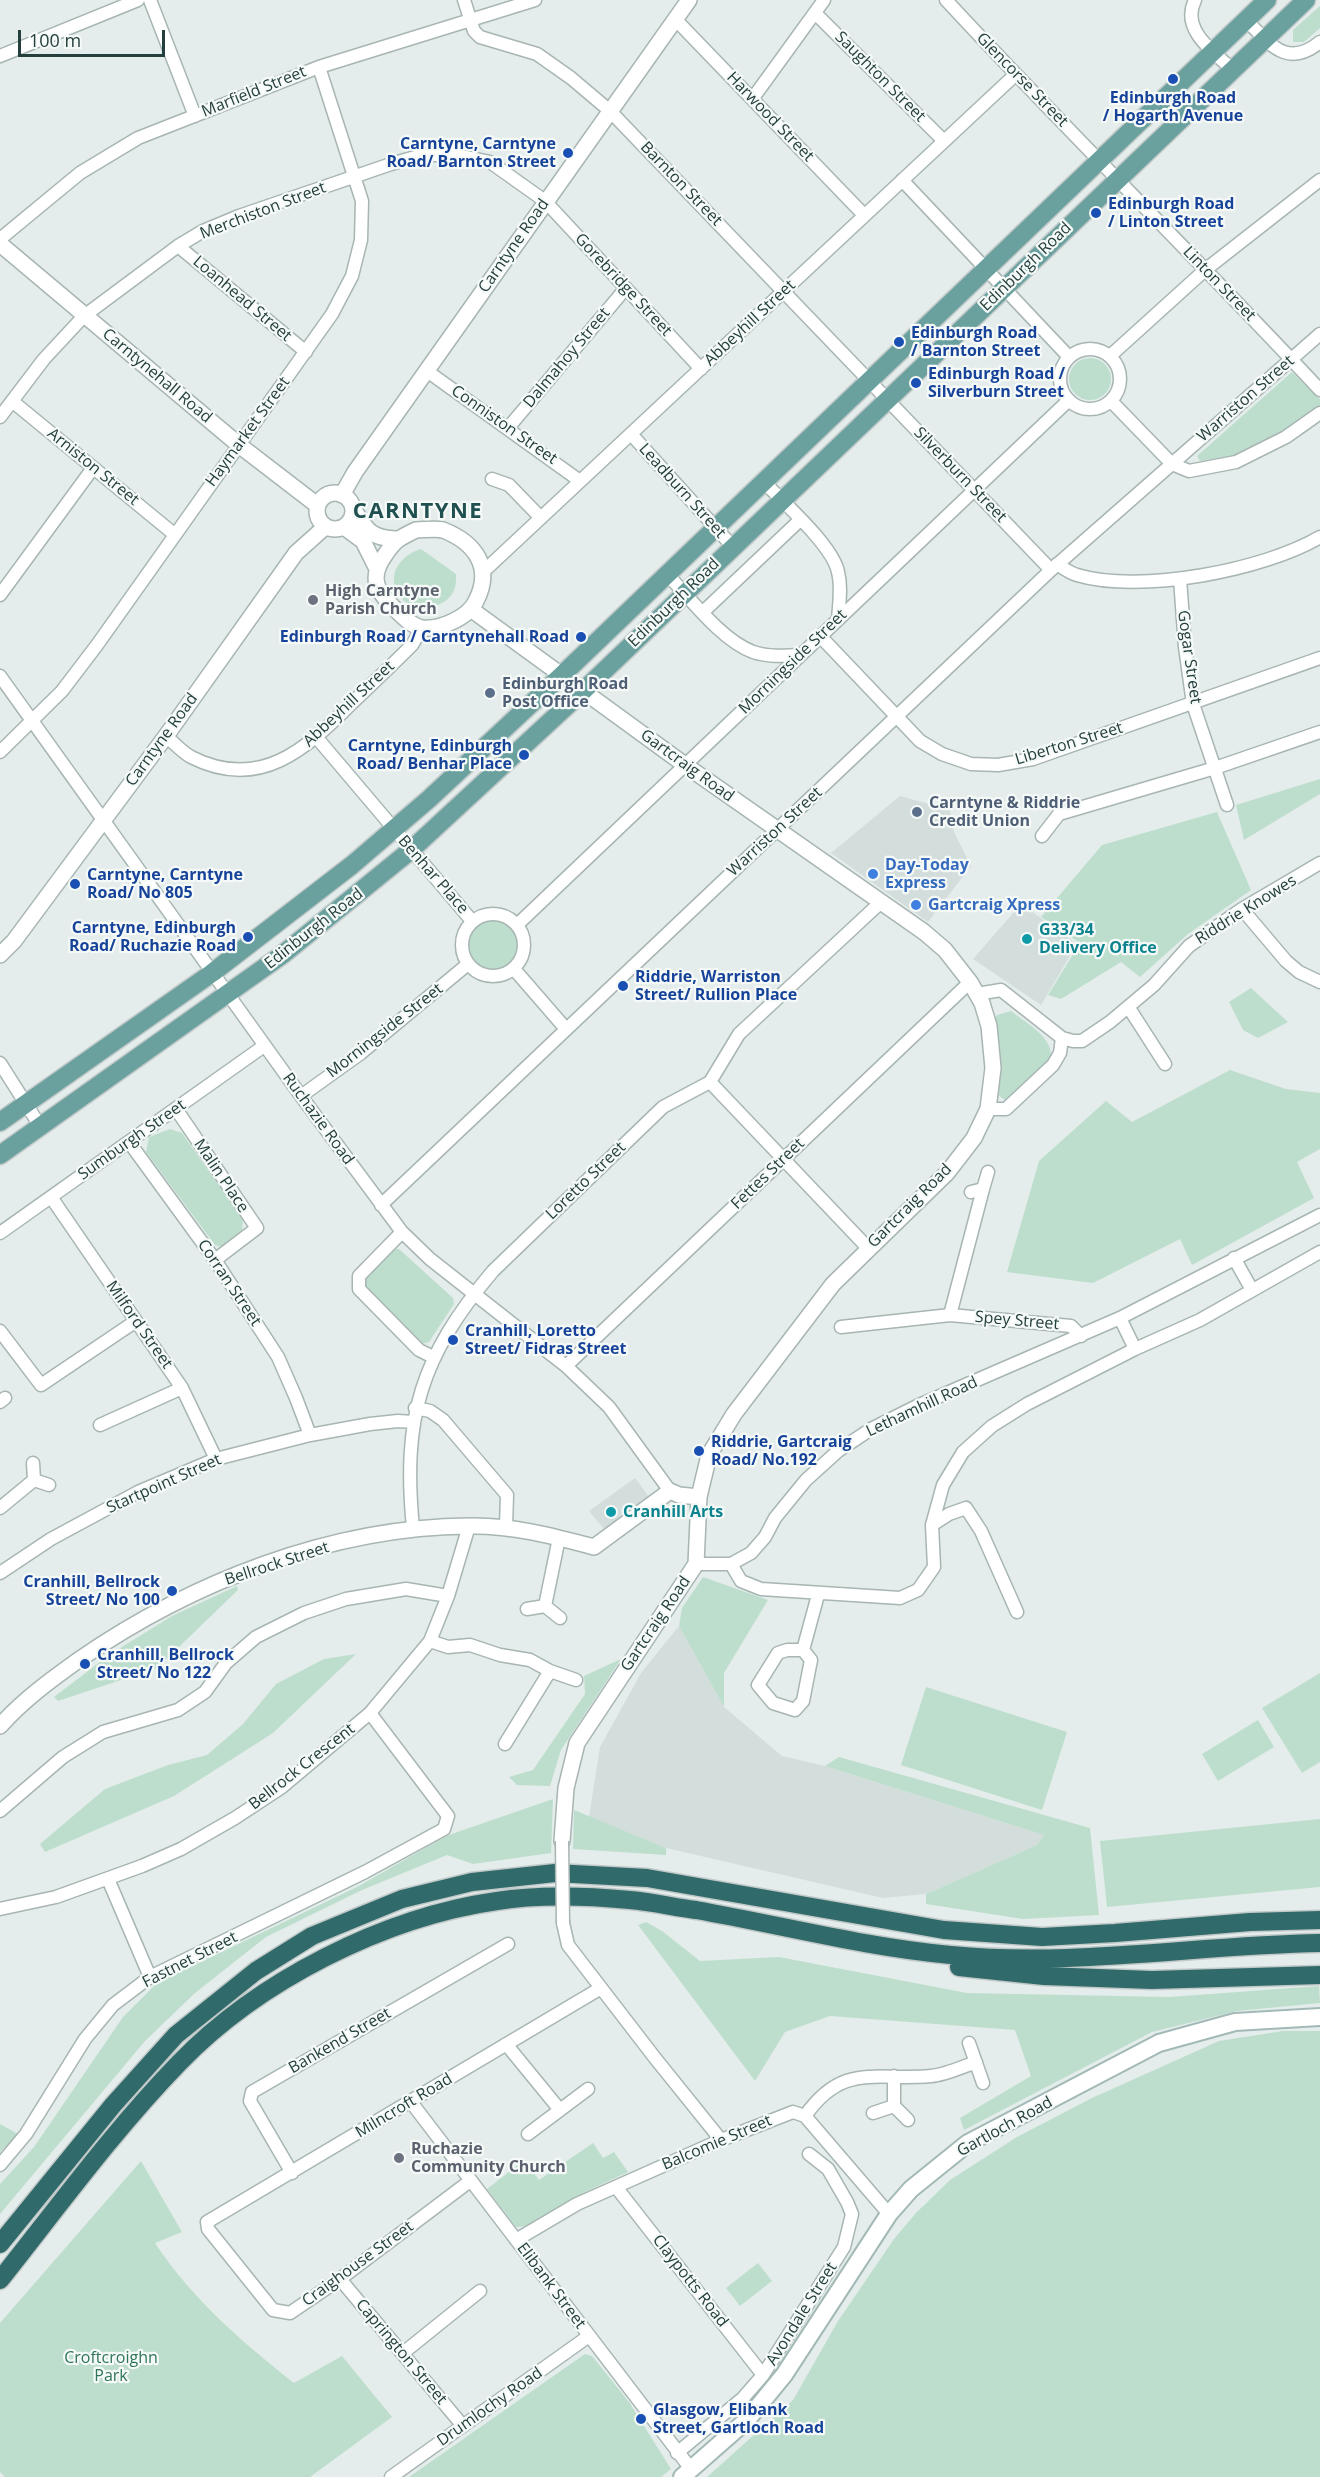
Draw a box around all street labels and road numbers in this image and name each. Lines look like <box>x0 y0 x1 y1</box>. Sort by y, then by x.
street label: Saughton Street <box>831 28 929 126</box>
street label: Glencorse Street <box>972 29 1072 131</box>
street label: Marfield Street <box>199 62 309 122</box>
street label: Harwood Street <box>722 68 818 166</box>
street label: Barnton Street <box>636 138 726 230</box>
street label: Merchiston Street <box>197 178 329 244</box>
street label: Carntyne Road <box>475 195 553 297</box>
street label: Edinburgh Road <box>976 219 1076 315</box>
street label: Gorebridge Street <box>570 230 676 340</box>
street label: Linton Street <box>1179 243 1259 325</box>
street label: Loanhead Street <box>189 252 295 346</box>
street label: Abbeyhill Street <box>700 276 800 370</box>
street label: Dalmahoy Street <box>520 304 614 412</box>
street label: Carntynehall Road <box>98 325 216 427</box>
street label: Warriston Street <box>1194 352 1298 446</box>
street label: Haymarket Street <box>202 373 294 491</box>
street label: Conniston Street <box>447 381 561 469</box>
street label: Silverburn Street <box>910 423 1010 527</box>
street label: Arniston Street <box>43 424 143 510</box>
street label: Leadburn Street <box>634 440 730 542</box>
street label: Edinburgh Road <box>624 555 724 651</box>
street label: Morningside Street <box>735 606 851 718</box>
street label: Gogar Street <box>1173 609 1205 705</box>
street label: Abbeyhill Street <box>299 657 399 751</box>
street label: Carntyne Road <box>122 690 202 790</box>
street label: Liberton Street <box>1013 718 1125 770</box>
street label: Gartcraig Road <box>636 726 738 806</box>
street label: Warriston Street <box>724 783 826 881</box>
street label: Benhar Place <box>394 832 472 918</box>
street label: Riddrie Knowes <box>1192 871 1300 949</box>
street label: Edinburgh Road <box>261 885 367 973</box>
street label: Morningside Street <box>323 980 447 1082</box>
street label: Ruchazie Road <box>278 1069 358 1169</box>
street label: Sumburgh Street <box>75 1096 189 1184</box>
street label: Fettes Street <box>727 1134 809 1214</box>
street label: Malin Place <box>189 1136 253 1216</box>
street label: Loretto Street <box>542 1138 630 1224</box>
street label: Gartcraig Road <box>864 1160 956 1252</box>
street label: Corran Street <box>193 1236 265 1330</box>
street label: Milford Street <box>102 1277 176 1373</box>
street label: Spey Street <box>974 1308 1060 1334</box>
street label: Lethamhill Road <box>863 1373 981 1441</box>
street label: Startpoint Street <box>104 1450 224 1518</box>
street label: Bellrock Street <box>222 1538 332 1590</box>
street label: Gartcraig Road <box>617 1573 695 1675</box>
street label: Bellrock Crescent <box>245 1720 359 1814</box>
street label: Fastnet Street <box>139 1928 241 1992</box>
street label: Bankend Street <box>285 2004 395 2078</box>
street label: Milncroft Road <box>352 2070 456 2142</box>
street label: Gartloch Road <box>954 2093 1056 2161</box>
street label: Balcomie Street <box>659 2111 775 2175</box>
street label: Craighouse Street <box>299 2217 417 2311</box>
street label: Claypotts Road <box>648 2231 732 2331</box>
street label: Elibank Street <box>512 2239 590 2333</box>
street label: Avondale Street <box>763 2259 841 2369</box>
street label: Caprington Street <box>351 2295 451 2409</box>
street label: Drumlochy Road <box>434 2363 546 2451</box>

